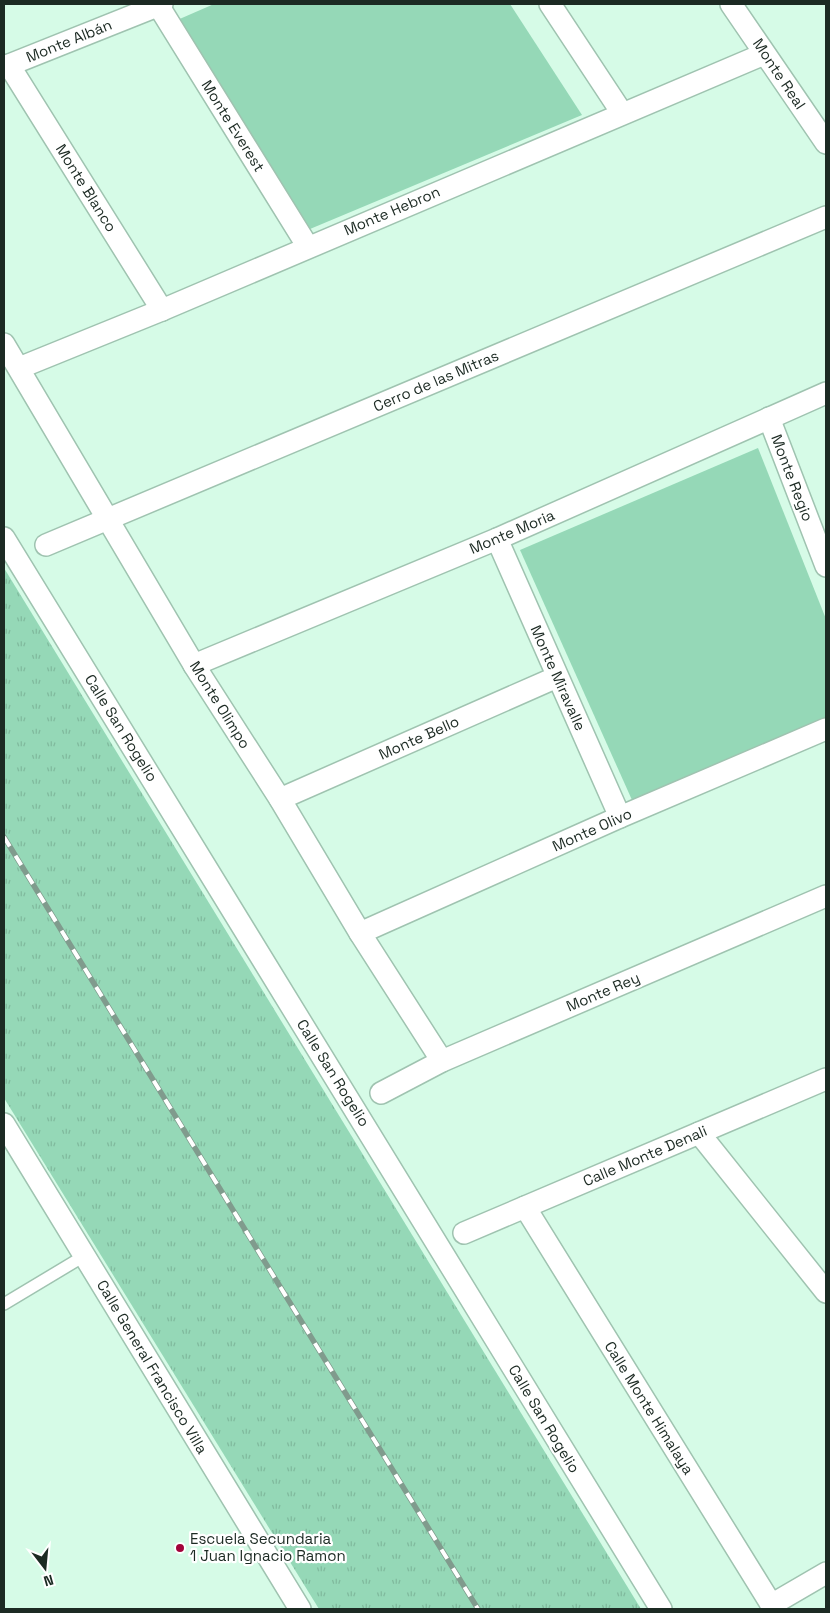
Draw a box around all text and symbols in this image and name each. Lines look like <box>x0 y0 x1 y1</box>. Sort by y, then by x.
street label: Monte Albán <box>23 15 115 66</box>
street label: Monte Real <box>749 35 810 113</box>
street label: Monte Everest <box>198 76 269 175</box>
street label: Monte Blanco <box>52 140 121 235</box>
street label: Monte Hebron <box>341 182 443 239</box>
street label: Cerro de las Mitras <box>370 345 502 416</box>
street label: Monte Regio <box>767 432 818 524</box>
street label: Monte Moria <box>466 505 558 558</box>
street label: Monte Miravalle <box>527 622 590 734</box>
street label: Monte Olimpo <box>186 657 255 752</box>
street label: Calle San Rogelio <box>81 671 162 785</box>
street label: Monte Bello <box>376 711 462 764</box>
street label: Monte Olivo <box>549 804 635 856</box>
street label: Monte Rey <box>563 968 642 1016</box>
street label: Calle San Rogelio <box>293 1016 374 1130</box>
street label: Calle Monte Denali <box>580 1121 710 1190</box>
street label: Calle General Francisco Villa <box>93 1276 212 1457</box>
street label: Calle Monte Himalaya <box>601 1337 698 1478</box>
street label: Calle San Rogelio <box>505 1361 584 1476</box>
place label: Escuela Secundaria 1 Juan Ignacio Ramon <box>190 1529 346 1565</box>
marker: Escuela Secundaria 1 Juan Ignacio Ramon <box>174 1542 186 1554</box>
north arrow <box>20 1543 70 1593</box>
text: N <box>42 1571 56 1590</box>

